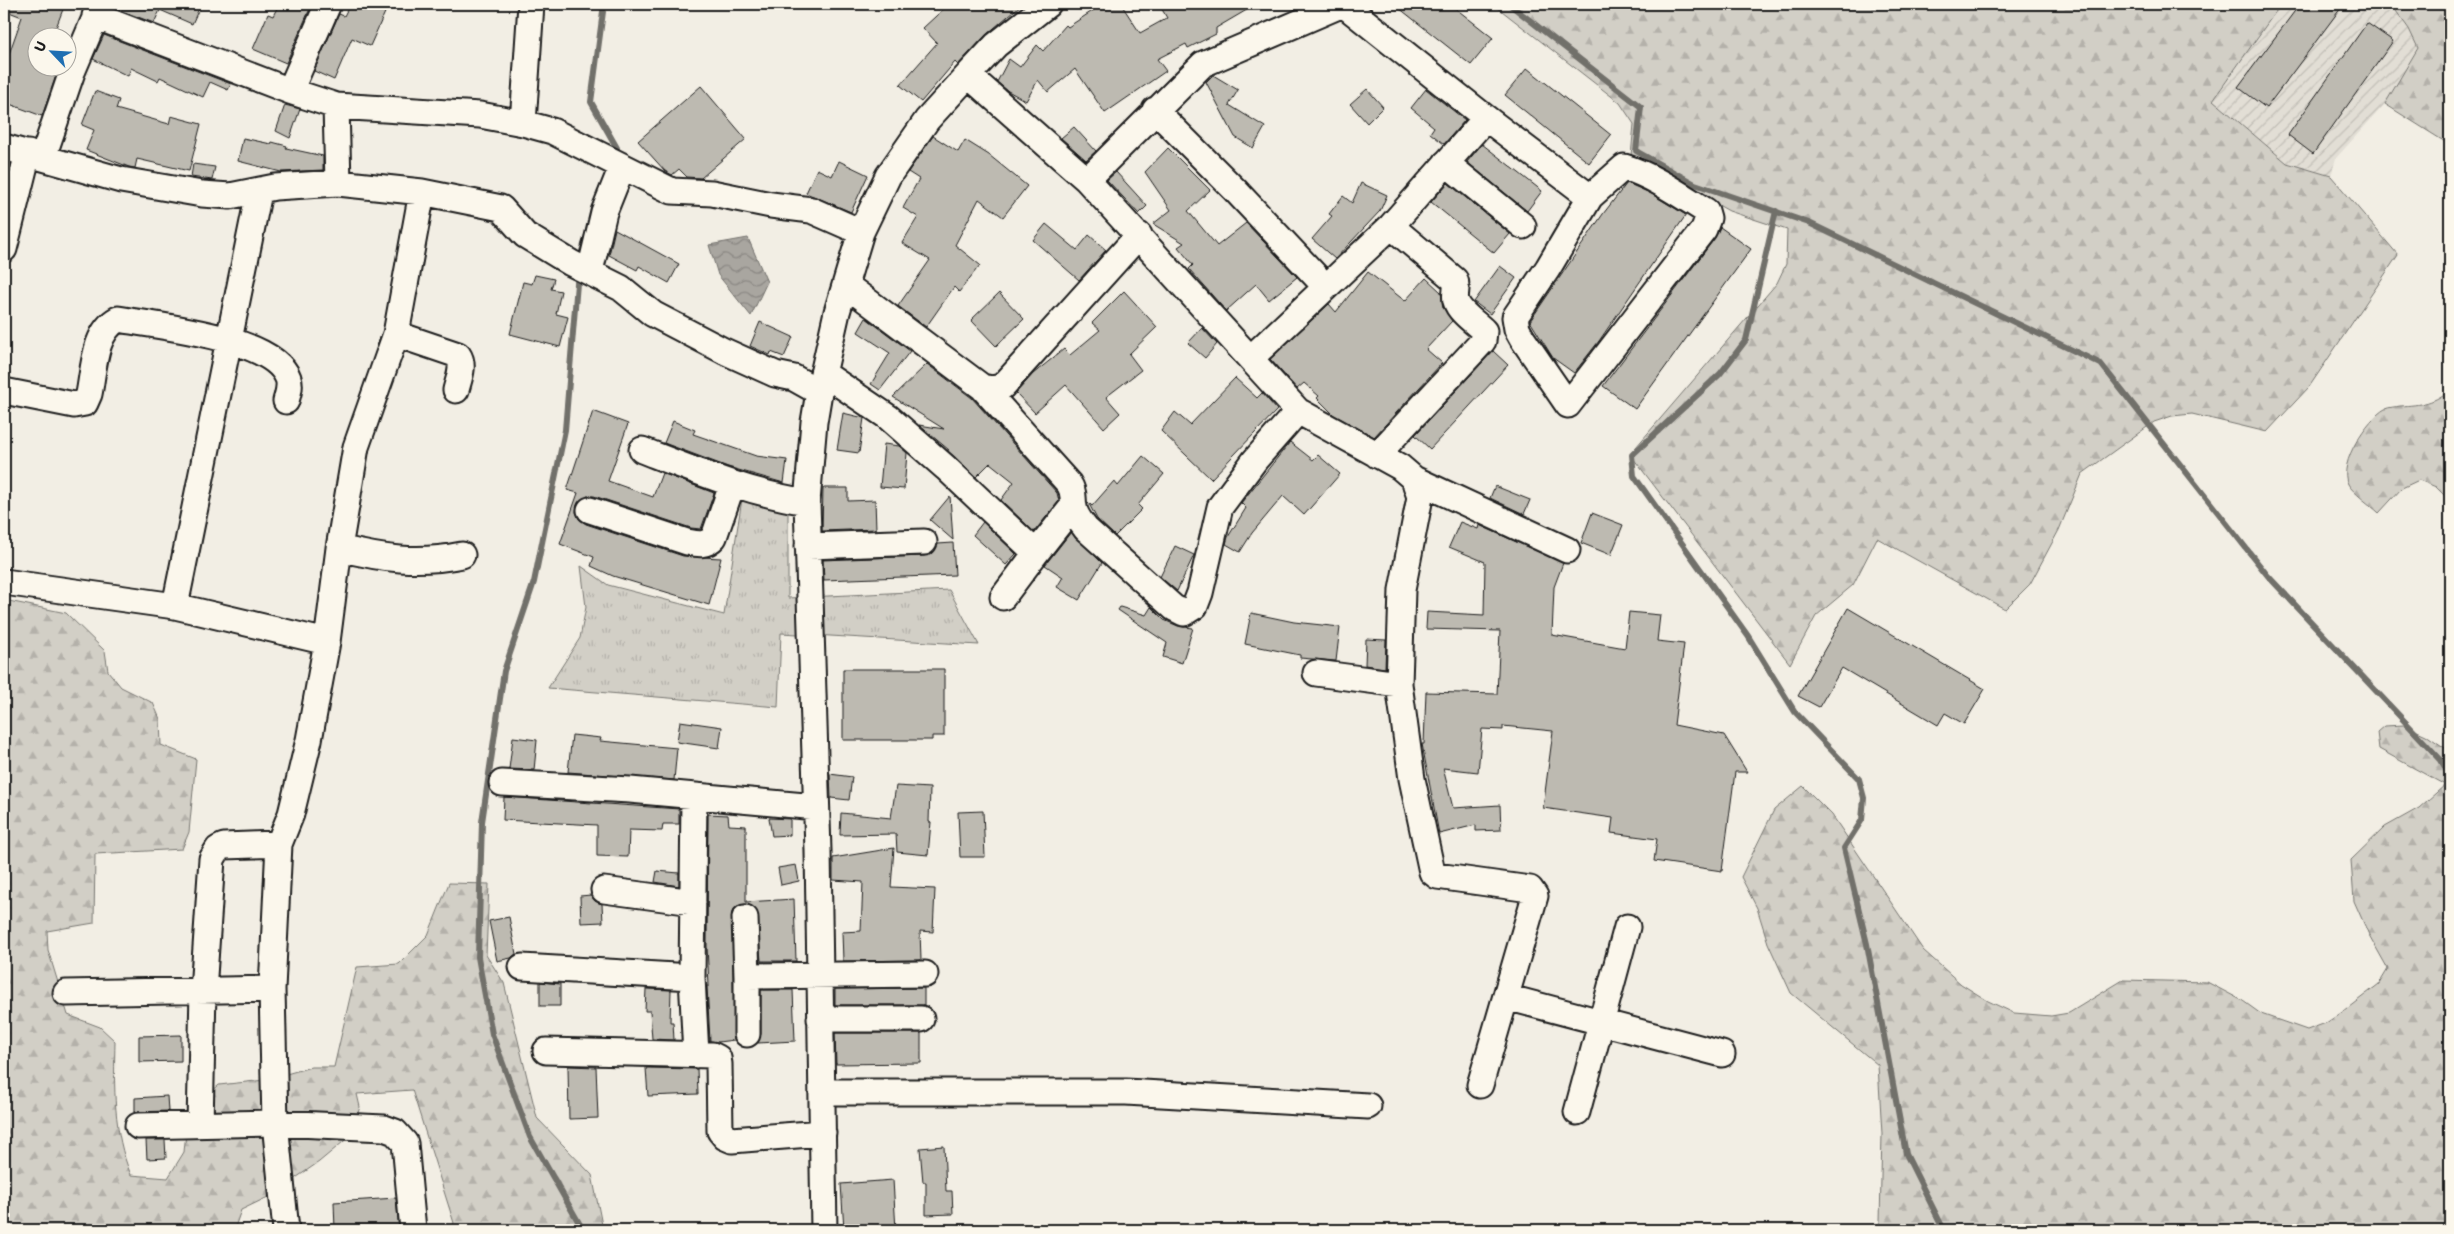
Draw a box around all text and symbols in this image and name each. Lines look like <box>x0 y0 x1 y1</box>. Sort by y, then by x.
north arrow <box>28 28 78 78</box>
text: U <box>30 38 50 55</box>

